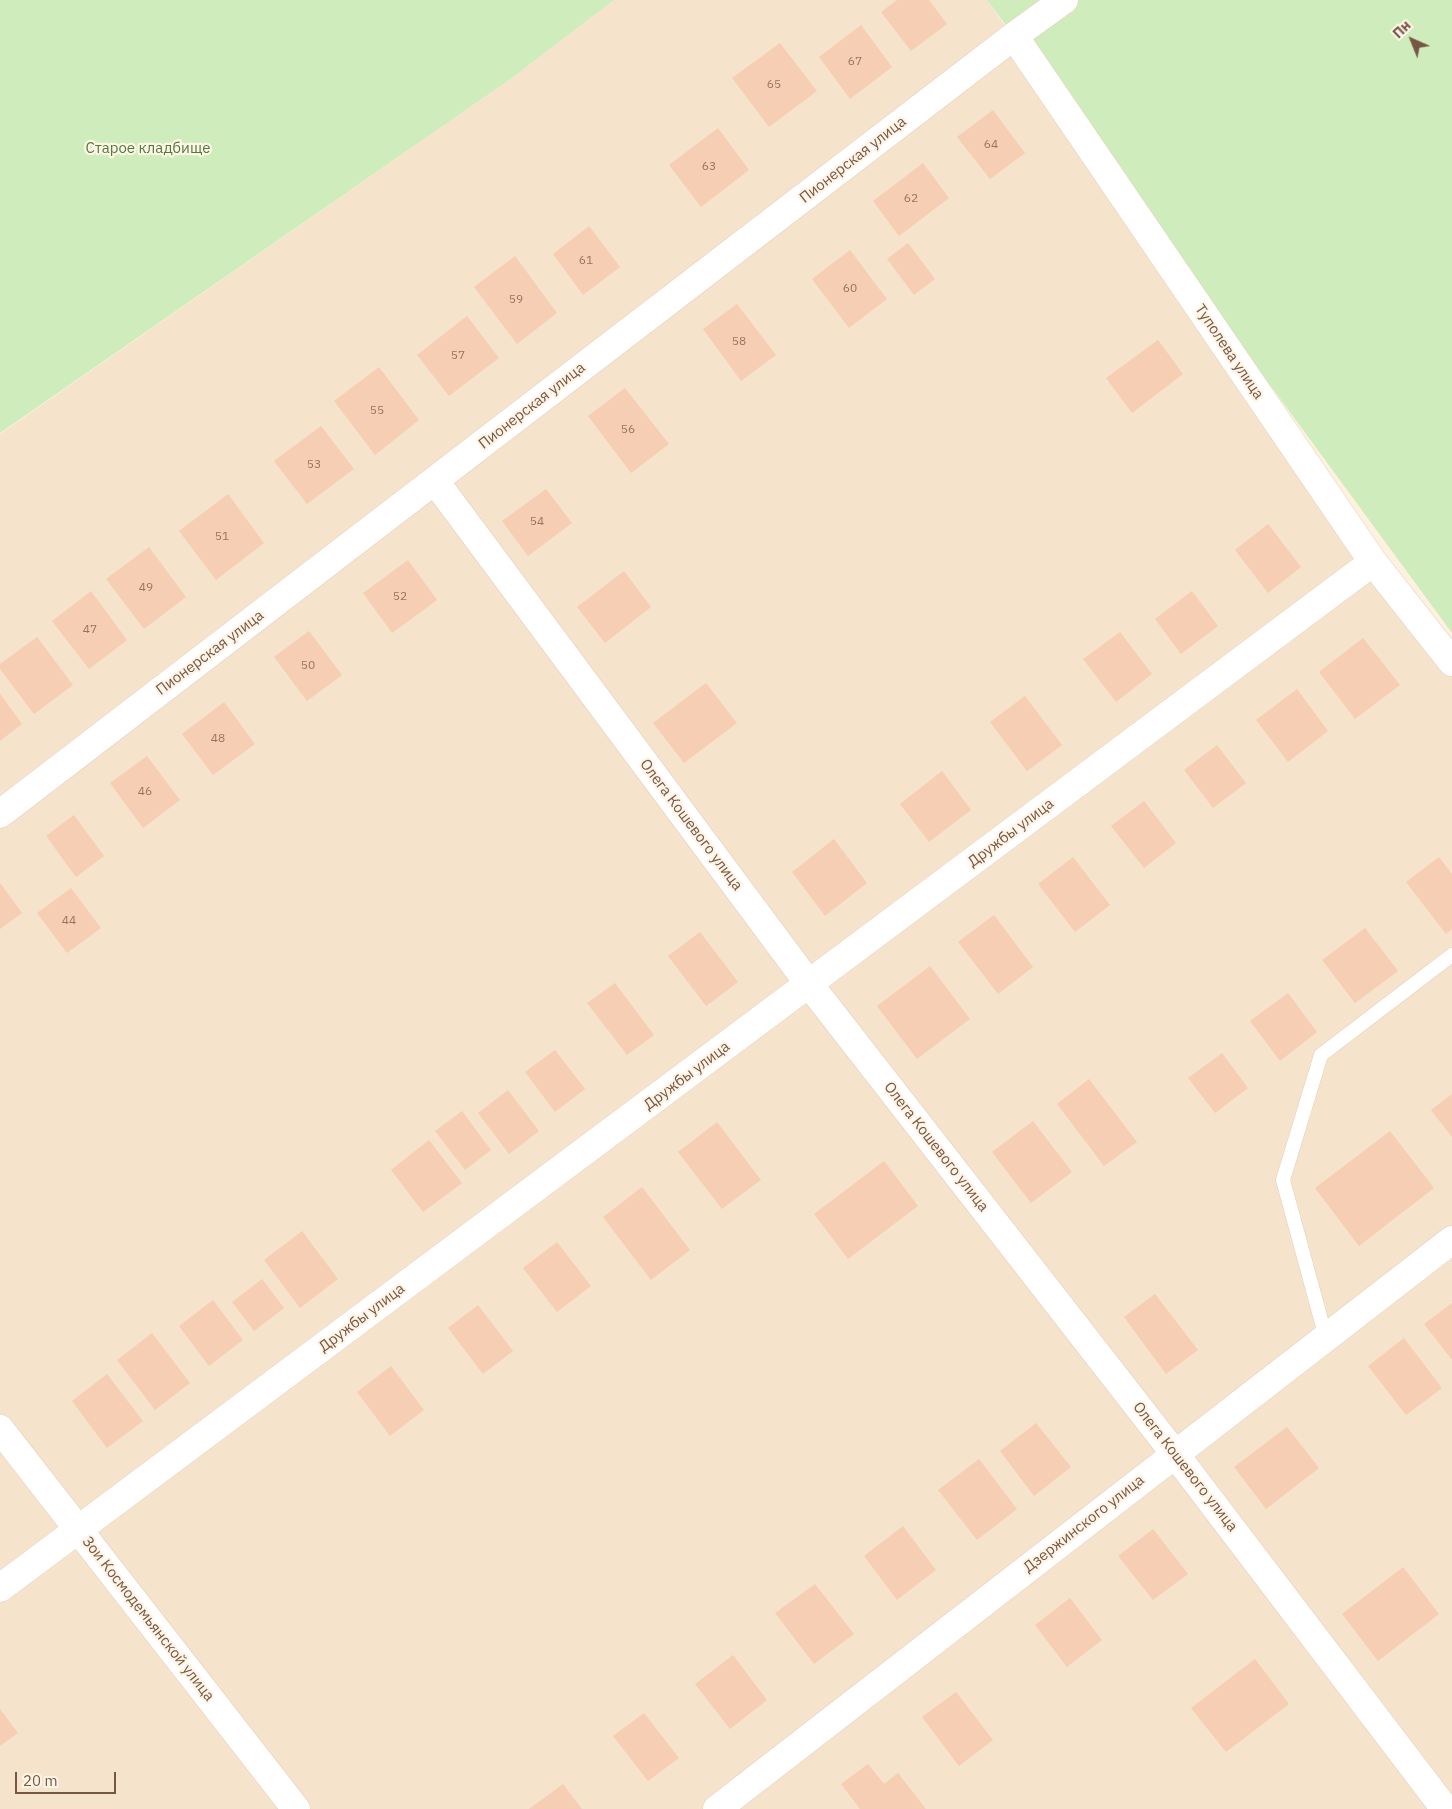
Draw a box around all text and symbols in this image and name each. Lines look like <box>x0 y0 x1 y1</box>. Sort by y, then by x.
north arrow <box>1387 15 1437 65</box>
text: Пн <box>1389 16 1414 42</box>
house number: 67 <box>848 55 862 69</box>
house number: 65 <box>767 78 781 92</box>
street label: Пионерская улица <box>796 113 910 207</box>
house number: 64 <box>984 138 998 152</box>
park label: Старое кладбище <box>86 140 210 158</box>
house number: 63 <box>702 160 716 174</box>
house number: 62 <box>904 192 918 206</box>
house number: 61 <box>579 254 593 268</box>
house number: 60 <box>843 282 857 296</box>
house number: 59 <box>509 293 523 307</box>
street label: Туполева улица <box>1191 301 1267 403</box>
house number: 58 <box>732 335 746 349</box>
house number: 57 <box>451 349 465 363</box>
street label: Пионерская улица <box>475 359 589 453</box>
house number: 55 <box>370 404 384 418</box>
house number: 56 <box>621 423 635 437</box>
house number: 53 <box>307 458 321 472</box>
house number: 54 <box>530 515 544 529</box>
house number: 51 <box>215 530 229 544</box>
house number: 49 <box>139 581 153 595</box>
house number: 52 <box>393 590 407 604</box>
street label: Пионерская улица <box>153 607 267 699</box>
house number: 47 <box>83 623 97 637</box>
house number: 50 <box>301 659 315 673</box>
house number: 48 <box>211 732 225 746</box>
street label: Олега Кошевого улица <box>636 756 746 894</box>
house number: 46 <box>138 785 152 799</box>
street label: Дружбы улица <box>964 795 1058 871</box>
house number: 44 <box>62 914 76 928</box>
street label: Дружбы улица <box>640 1038 734 1114</box>
street label: Олега Кошевого улица <box>880 1079 992 1215</box>
street label: Дружбы улица <box>315 1280 409 1356</box>
street label: Олега Кошевого улица <box>1129 1399 1241 1535</box>
street label: Дзержинского улица <box>1020 1471 1148 1577</box>
street label: Зои Космодемьянской улица <box>78 1533 218 1705</box>
scale bar <box>18 1762 119 1794</box>
text: 20 m <box>23 1771 58 1790</box>

